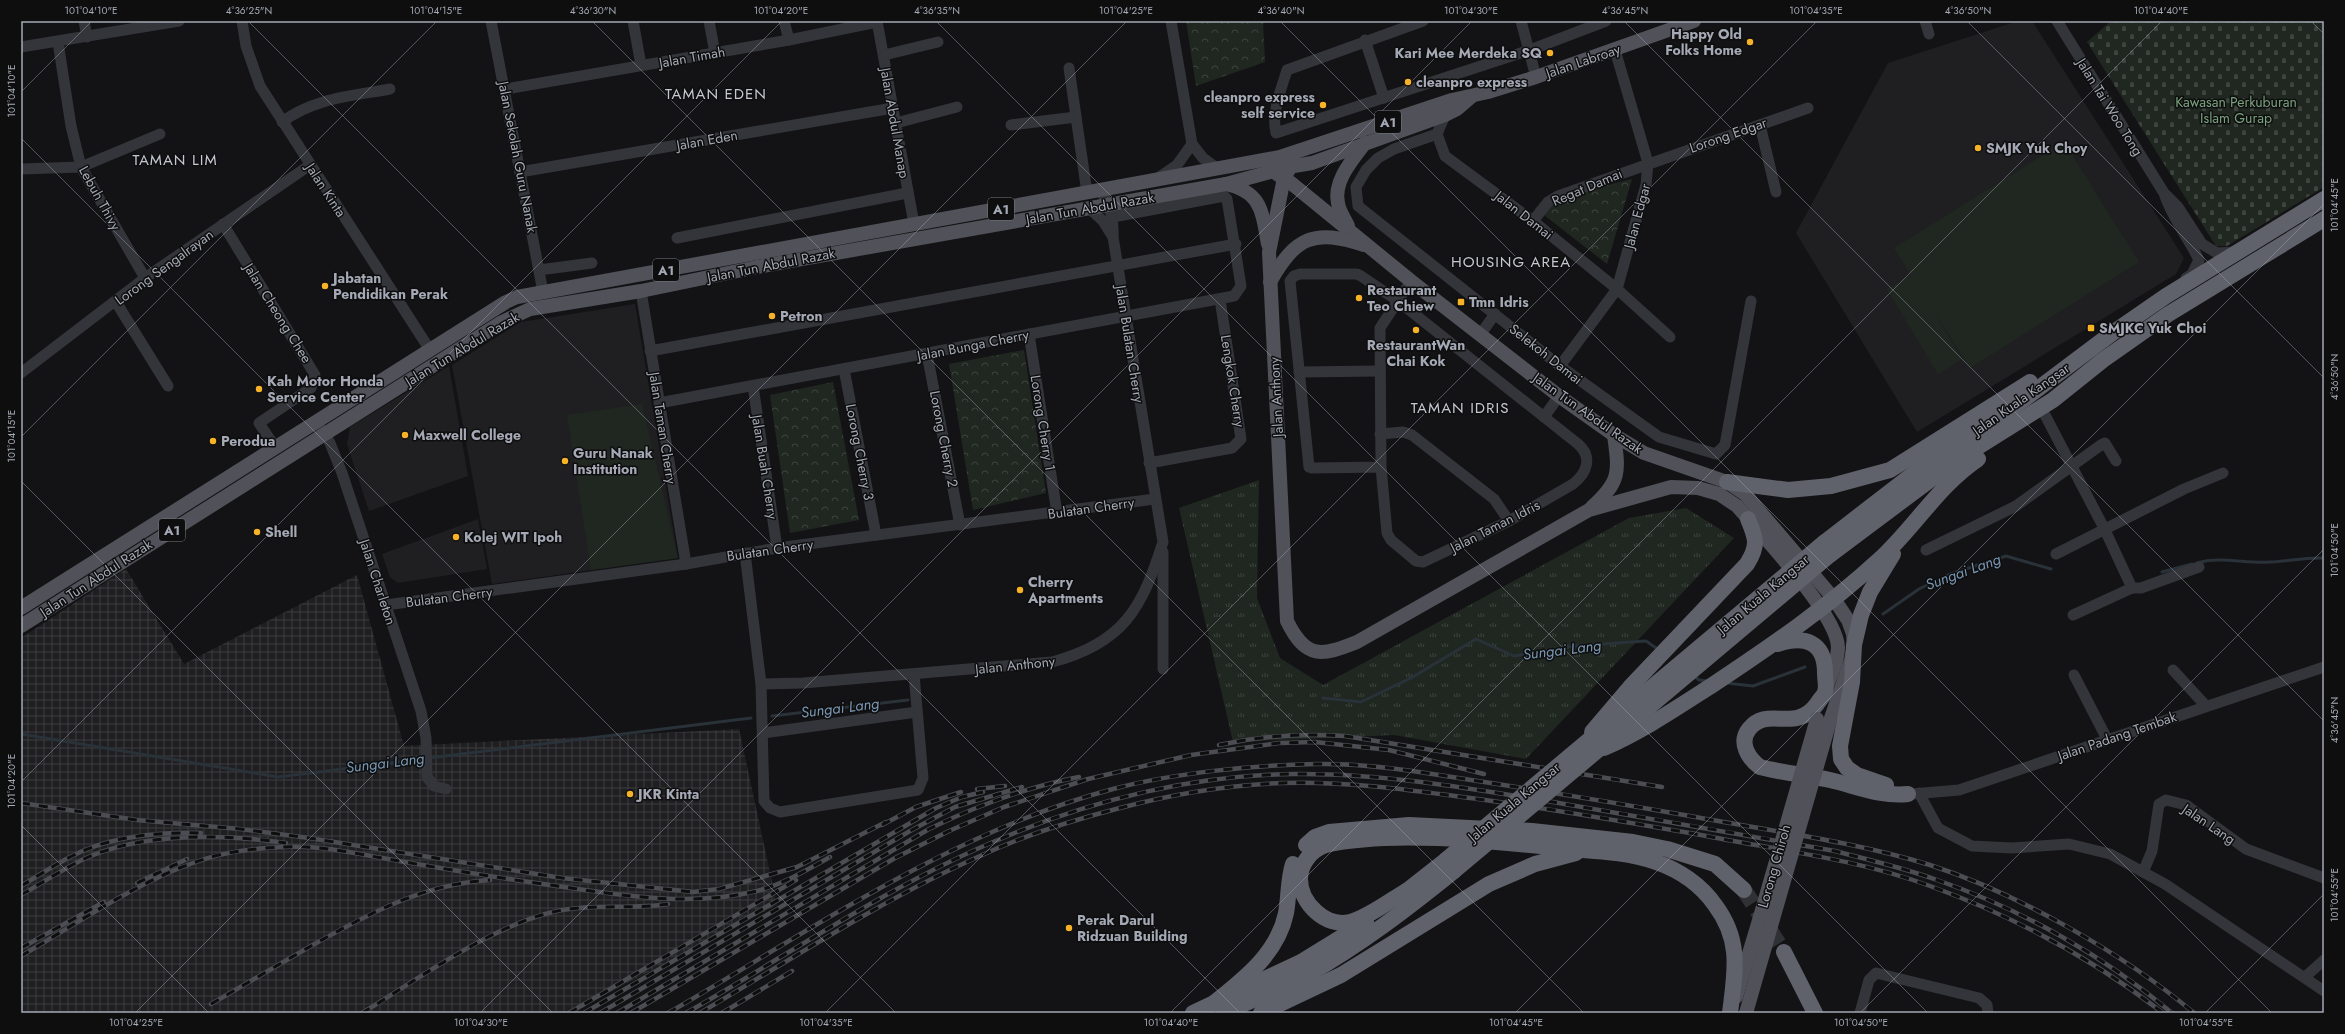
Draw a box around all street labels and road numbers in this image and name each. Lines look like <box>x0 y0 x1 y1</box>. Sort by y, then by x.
street label: Jalan Labroay <box>1541 39 1624 84</box>
street label: Jalan Timah <box>655 41 727 73</box>
street label: Jalan Tai Woo Tong <box>2071 53 2148 160</box>
street label: Jalan Abdul Manap <box>875 64 915 180</box>
street label: Jalan Sekolah Guru Nanak <box>493 78 543 235</box>
road number: A1 <box>1375 111 1401 133</box>
street label: Lorong Edgar <box>1686 112 1770 158</box>
street label: Jalan Eden <box>673 125 739 156</box>
street label: Jalan Kinta <box>300 157 351 221</box>
street label: Lebuh Thivy <box>74 162 126 234</box>
street label: Regat Damai <box>1549 163 1625 211</box>
street label: Jalan Edgar <box>1618 181 1655 253</box>
street label: Jalan Damai <box>1489 185 1557 244</box>
street label: Jalan Tun Abdul Razak <box>1022 187 1156 229</box>
road number: A1 <box>988 198 1014 220</box>
street label: Lorong Sengalrayan <box>111 224 217 310</box>
street label: Jalan Tun Abdul Razak <box>703 243 837 288</box>
street label: Jalan Cheong Chee <box>238 258 317 367</box>
road number: A1 <box>653 259 679 281</box>
street label: Jalan Bulatan Cherry <box>1111 282 1149 405</box>
street label: Jalan Tun Abdul Razak <box>400 307 523 392</box>
street label: Selekoh Damai <box>1505 319 1587 389</box>
street label: Jalan Bunga Cherry <box>913 324 1031 366</box>
street label: Lengkok Cherry <box>1216 333 1250 429</box>
street label: Jalan Anthony <box>1264 356 1288 439</box>
street label: Jalan Kuala Kangsar <box>1967 358 2074 441</box>
street label: Jalan Tun Abdul Razak <box>1527 366 1648 459</box>
street label: Jalan Taman Cherry <box>644 369 682 486</box>
street label: Lorong Cherry 1 <box>1026 374 1060 472</box>
street label: Lorong Cherry 2 <box>925 389 963 489</box>
street label: Lorong Cherry 3 <box>841 402 879 502</box>
street label: Jalan Buah Cherry <box>747 411 783 521</box>
street label: Bulatan Cherry <box>1046 492 1136 524</box>
street label: Jalan Taman Idris <box>1445 495 1544 558</box>
road number: A1 <box>159 519 185 541</box>
street label: Jalan Tun Abdul Razak <box>34 534 157 623</box>
street label: Bulatan Cherry <box>725 534 815 566</box>
street label: Jalan Charleton <box>354 535 401 627</box>
street label: Jalan Kuala Kangsar <box>1711 549 1813 640</box>
street label: Bulatan Cherry <box>405 582 494 612</box>
street label: Jalan Anthony <box>972 651 1057 679</box>
street label: Jalan Padang Tembak <box>2053 706 2180 766</box>
street label: Jalan Kuala Kangsar <box>1462 757 1564 848</box>
street label: Jalan Lang <box>2177 798 2239 849</box>
street label: Lorong Chiroh <box>1753 822 1795 910</box>

